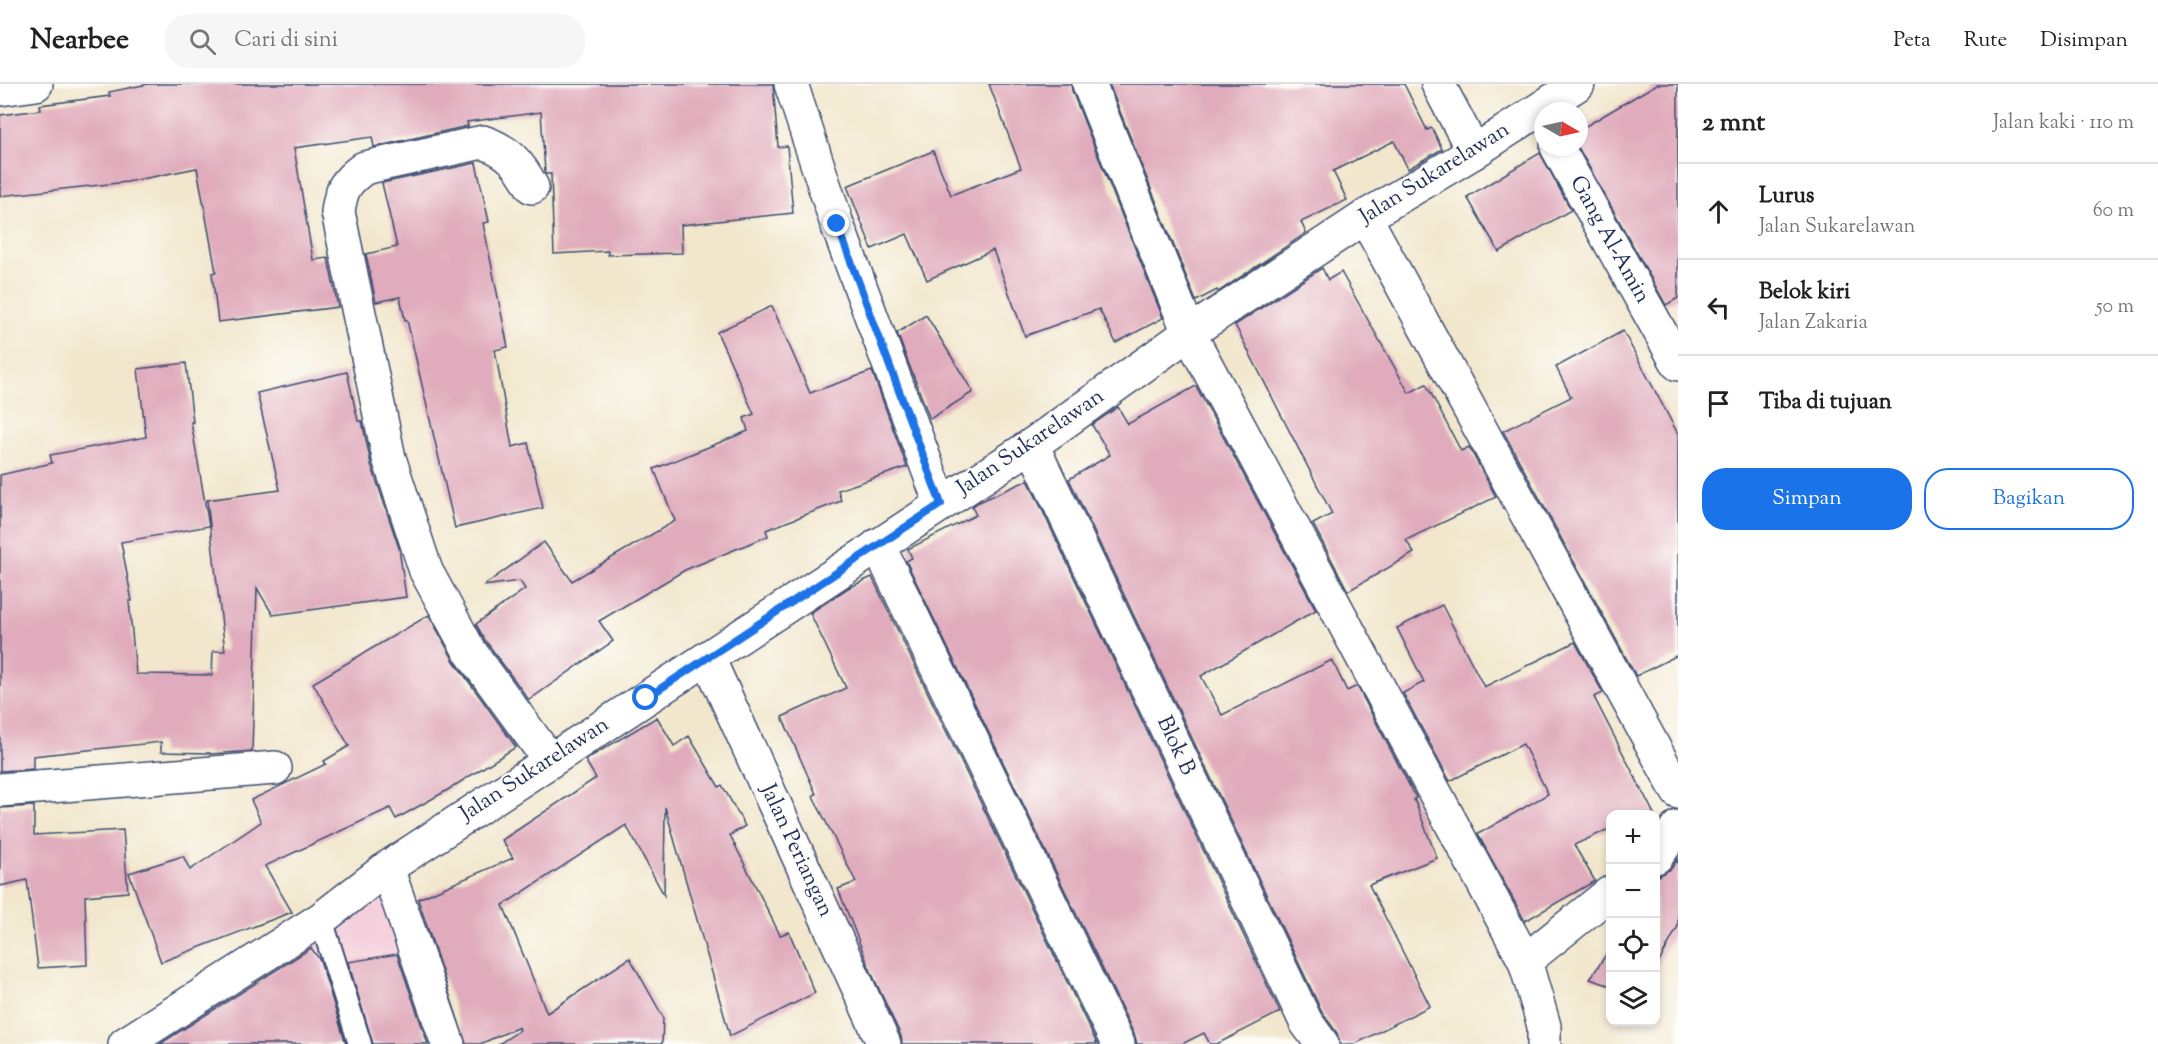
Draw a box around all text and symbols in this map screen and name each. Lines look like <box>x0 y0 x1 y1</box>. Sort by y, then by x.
search box <box>165 14 585 68</box>
text: Nearbee <box>30 21 129 61</box>
icon: search <box>186 25 219 58</box>
text: Cari di sini <box>234 25 338 57</box>
text: Peta <box>1893 26 1931 56</box>
text: Rute <box>1964 26 2007 56</box>
text: Disimpan <box>2040 26 2128 56</box>
north arrow <box>1534 102 1588 156</box>
text: 2 mnt <box>1702 105 1765 142</box>
text: Jalan kaki · 110 m <box>1993 109 2134 138</box>
street label: Jalan Sukarelawan <box>1353 115 1516 234</box>
street label: Gang Al-Amin <box>1561 170 1657 310</box>
text: Lurus <box>1759 181 1815 213</box>
icon: ahead <box>1702 195 1735 228</box>
text: 60 m <box>2093 197 2134 226</box>
route end <box>823 210 849 236</box>
text: Jalan Sukarelawan <box>1759 213 1915 242</box>
text: Belok kiri <box>1759 277 1850 309</box>
icon: left <box>1702 291 1735 324</box>
text: 50 m <box>2096 293 2134 322</box>
text: Jalan Zakaria <box>1759 309 1868 338</box>
street label: Jalan Sukarelawan <box>950 382 1111 505</box>
icon: arrive <box>1702 387 1735 420</box>
text: Tiba di tujuan <box>1759 387 1892 419</box>
button: Simpan <box>1702 468 1912 530</box>
button: Bagikan <box>1924 468 2134 530</box>
route start <box>632 684 658 710</box>
street label: Jalan Sukarelawan <box>453 710 616 831</box>
street label: Blok B <box>1147 711 1203 781</box>
street label: Jalan Periangan <box>751 778 841 923</box>
map controls <box>1606 810 1660 1026</box>
button: + <box>1606 810 1660 864</box>
button: − <box>1606 864 1660 918</box>
button: locate <box>1606 918 1660 972</box>
button: layers <box>1606 972 1660 1026</box>

